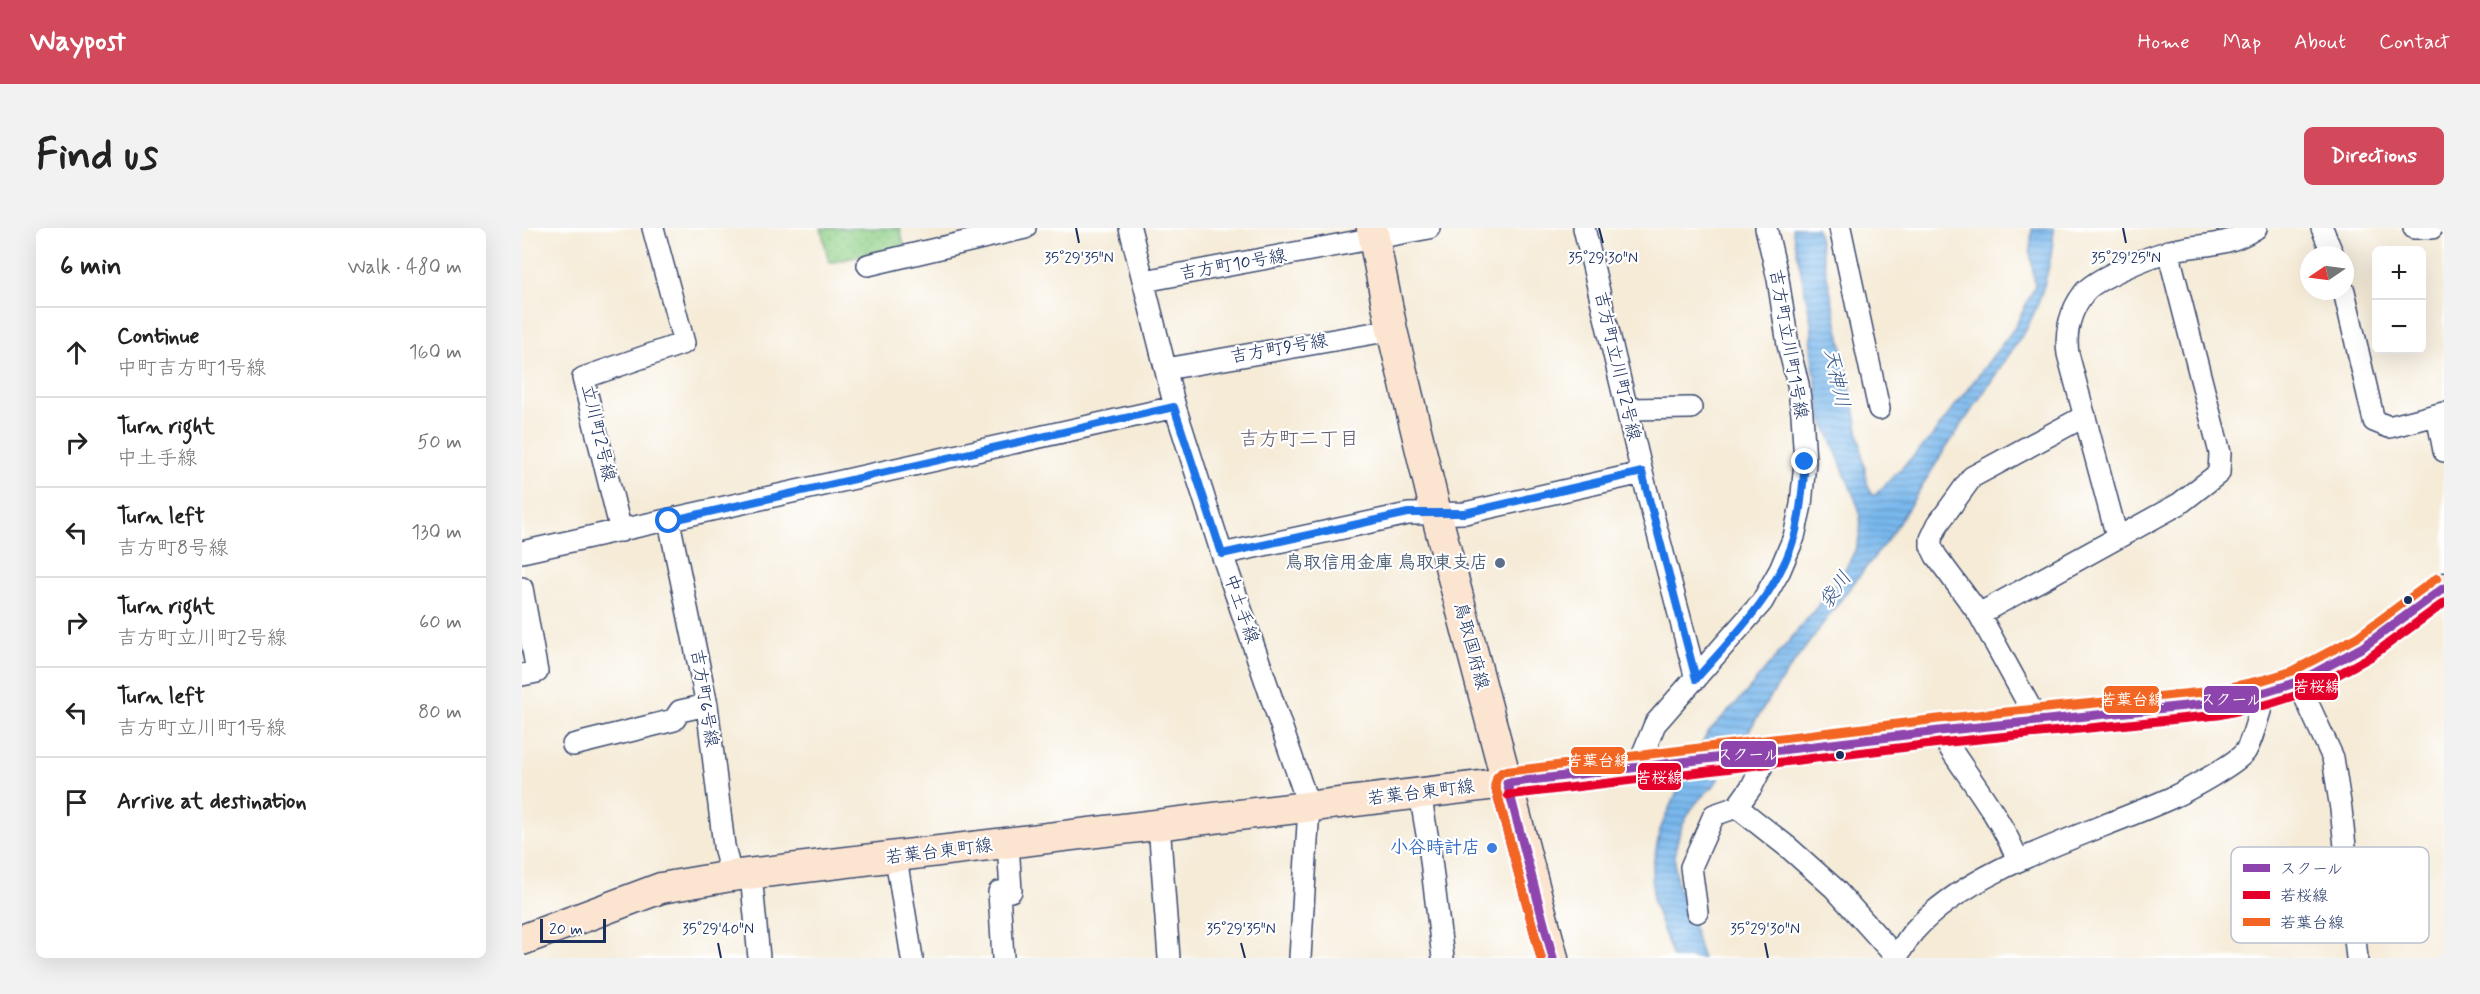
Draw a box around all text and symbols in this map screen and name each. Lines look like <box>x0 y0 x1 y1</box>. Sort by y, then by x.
text: Waypost <box>30 24 126 61</box>
text: Home <box>2138 28 2190 56</box>
text: Map <box>2223 28 2261 56</box>
text: About <box>2294 28 2346 56</box>
text: Contact <box>2379 28 2450 56</box>
button: Directions <box>2304 127 2444 185</box>
text: Find us <box>36 129 158 184</box>
street label: 吉方町10号線 <box>1178 244 1288 286</box>
north arrow <box>2300 246 2354 300</box>
map controls <box>2372 246 2426 354</box>
button: + <box>2372 246 2426 300</box>
text: 35°29'35"N <box>1044 249 1114 269</box>
text: 35°29'30"N <box>1568 249 1638 269</box>
text: 35°29'25"N <box>2091 249 2161 269</box>
text: 6 min <box>60 250 122 284</box>
text: Walk · 480 m <box>347 254 462 281</box>
street label: 吉方町立川町1号線 <box>1763 267 1813 421</box>
street label: 吉方町立川町2号線 <box>1588 289 1646 443</box>
button: − <box>2372 300 2426 354</box>
text: Continue <box>117 323 199 351</box>
street label: 吉方町9号線 <box>1228 329 1330 369</box>
icon: ahead <box>60 336 93 369</box>
text: 160 m <box>409 339 462 366</box>
water label: 天神川 <box>1817 346 1855 410</box>
text: 中町吉方町1号線 <box>117 355 266 382</box>
street label: 立川町2号線 <box>575 382 621 484</box>
text: Turn right <box>117 413 215 441</box>
icon: right <box>60 426 93 459</box>
district label: 吉方町二丁目 <box>1239 426 1359 453</box>
text: 50 m <box>417 429 462 456</box>
text: 中土手線 <box>117 445 197 472</box>
route end <box>1791 448 1817 474</box>
text: Turn left <box>117 503 205 531</box>
route start <box>655 507 681 533</box>
icon: left <box>60 516 93 549</box>
text: 130 m <box>411 519 462 546</box>
text: 吉方町8号線 <box>117 535 228 562</box>
place label: 鳥取信用金庫 鳥取東支店 <box>1285 551 1488 575</box>
marker: 鳥取信用金庫 鳥取東支店 <box>1493 556 1507 570</box>
water label: 袋川 <box>1813 566 1859 614</box>
street label: 中土手線 <box>1218 571 1264 647</box>
text: Turn right <box>117 593 215 621</box>
unlabelled marker <box>2402 594 2414 606</box>
street label: 鳥取国府線 <box>1448 599 1494 693</box>
icon: right <box>60 606 93 639</box>
text: 60 m <box>419 609 462 636</box>
text: 吉方町立川町2号線 <box>117 625 287 652</box>
street label: 吉方町6号線 <box>684 647 724 749</box>
line badge: 若桜線 <box>2294 672 2339 701</box>
text: 若桜線 <box>2293 677 2341 698</box>
text: Turn left <box>117 683 205 711</box>
line badge: 若葉台線 <box>2103 685 2160 714</box>
line badge: スクール <box>2203 685 2260 714</box>
text: 若葉台線 <box>2100 690 2164 711</box>
text: スクール <box>2199 690 2263 711</box>
icon: left <box>60 696 93 729</box>
text: 80 m <box>418 699 462 726</box>
text: 吉方町立川町1号線 <box>117 715 286 742</box>
line badge: スクール <box>1720 740 1777 768</box>
text: スクール <box>1716 745 1780 766</box>
line badge: 若葉台線 <box>1570 746 1626 775</box>
unlabelled marker <box>1834 749 1846 761</box>
text: 若葉台線 <box>1566 751 1630 772</box>
line badge: 若桜線 <box>1637 762 1682 791</box>
text: 若桜線 <box>1635 768 1683 789</box>
street label: 若葉台東町線 <box>1366 775 1476 811</box>
icon: arrive <box>60 786 93 819</box>
text: Arrive at destination <box>117 788 307 816</box>
street label: 若葉台東町線 <box>884 834 994 870</box>
place label: 小谷時計店 <box>1390 836 1480 860</box>
marker: 小谷時計店 <box>1485 841 1499 855</box>
legend <box>2231 847 2429 943</box>
text: スクール <box>2280 859 2343 880</box>
text: 若桜線 <box>2280 886 2328 907</box>
text: 若葉台線 <box>2280 913 2344 934</box>
scale bar <box>540 916 606 944</box>
text: 20 m <box>549 919 583 940</box>
text: 35°29'40"N <box>682 920 754 940</box>
text: 35°29'35"N <box>1206 920 1276 940</box>
text: 35°29'30"N <box>1730 920 1800 940</box>

